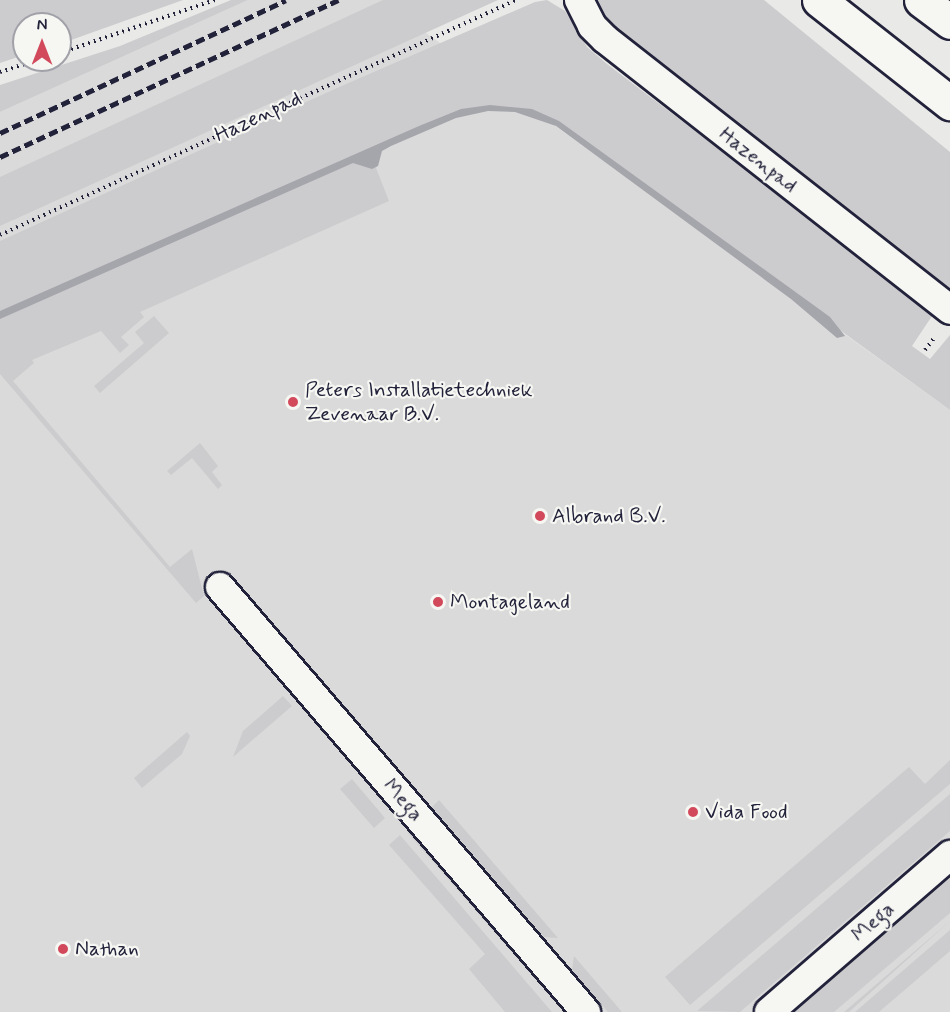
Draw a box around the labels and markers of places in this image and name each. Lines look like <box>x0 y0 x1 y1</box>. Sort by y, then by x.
place label: Peters Installatietechniek Zevenaar B.V. <box>305 377 536 427</box>
marker: Peters Installatietechniek Zevenaar B.V. <box>286 395 300 409</box>
place label: Albrand B.V. <box>552 503 665 529</box>
marker: Albrand B.V. <box>533 509 547 523</box>
place label: Montageland <box>450 589 570 615</box>
marker: Montageland <box>431 595 445 609</box>
place label: Vida Food <box>705 799 789 825</box>
marker: Vida Food <box>686 805 700 819</box>
place label: Nathan <box>75 936 139 962</box>
marker: Nathan <box>56 942 70 956</box>

